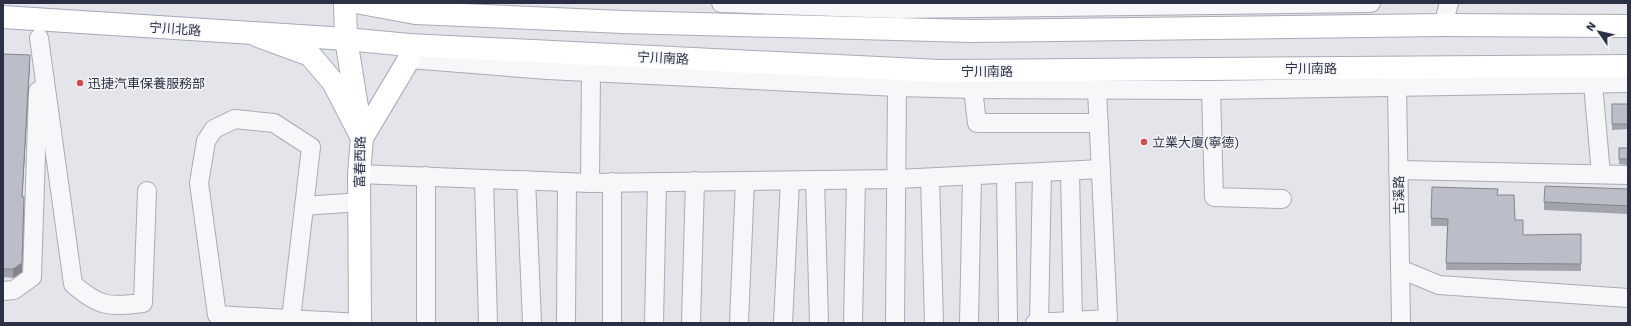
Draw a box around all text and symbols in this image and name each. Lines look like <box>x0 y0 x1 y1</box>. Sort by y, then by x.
north arrow <box>1579 12 1619 52</box>
street label: 宁川北路 <box>149 20 201 38</box>
text: N <box>1583 20 1599 34</box>
street label: 宁川南路 <box>637 49 689 67</box>
street label: 宁川南路 <box>1285 61 1337 76</box>
street label: 宁川南路 <box>961 64 1013 79</box>
place label: 迅捷汽車保養服務部 <box>88 76 205 91</box>
marker: 迅捷汽車保養服務部 <box>75 78 85 88</box>
place label: 立業大廈(寧德) <box>1152 135 1239 150</box>
street label: 富春西路 <box>352 136 368 188</box>
marker: 立業大廈(寧德) <box>1139 137 1149 147</box>
street label: 古溪路 <box>1391 175 1407 215</box>

